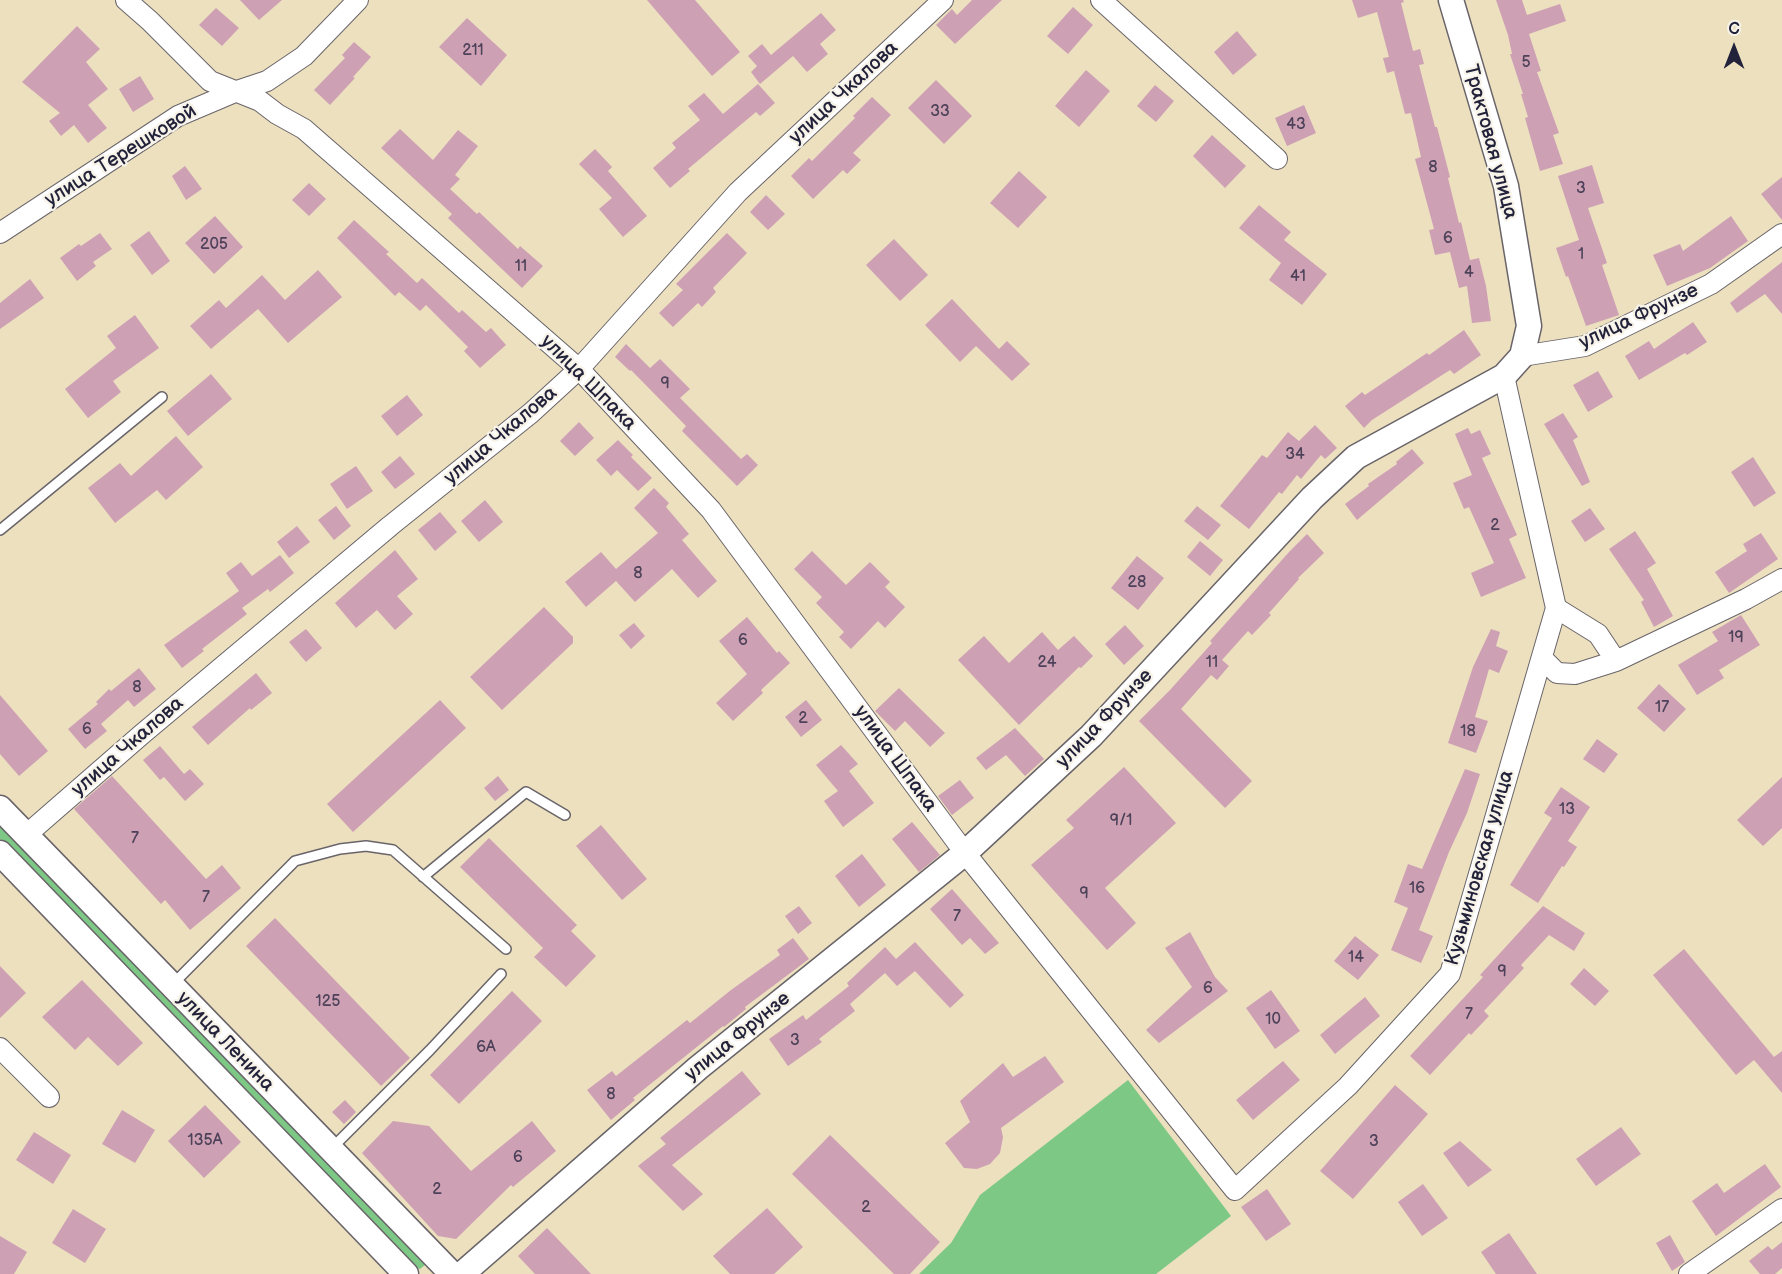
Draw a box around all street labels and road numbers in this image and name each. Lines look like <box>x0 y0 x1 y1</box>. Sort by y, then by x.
street label: улица Чкалова <box>785 36 903 150</box>
street label: Трактовая улица <box>1458 62 1522 222</box>
street label: улица Терешковой <box>41 100 201 212</box>
street label: улица Фрунзе <box>1576 279 1702 355</box>
street label: улица Шпака <box>535 330 641 436</box>
street label: улица Чкалова <box>440 382 562 490</box>
street label: улица Фрунзе <box>1052 664 1158 774</box>
street label: улица Чкалова <box>67 692 189 802</box>
street label: улица Шпака <box>848 701 942 817</box>
street label: Кузьминовская улица <box>1441 768 1519 968</box>
street label: улица Ленина <box>171 987 279 1097</box>
street label: улица Фрунзе <box>680 987 796 1087</box>

